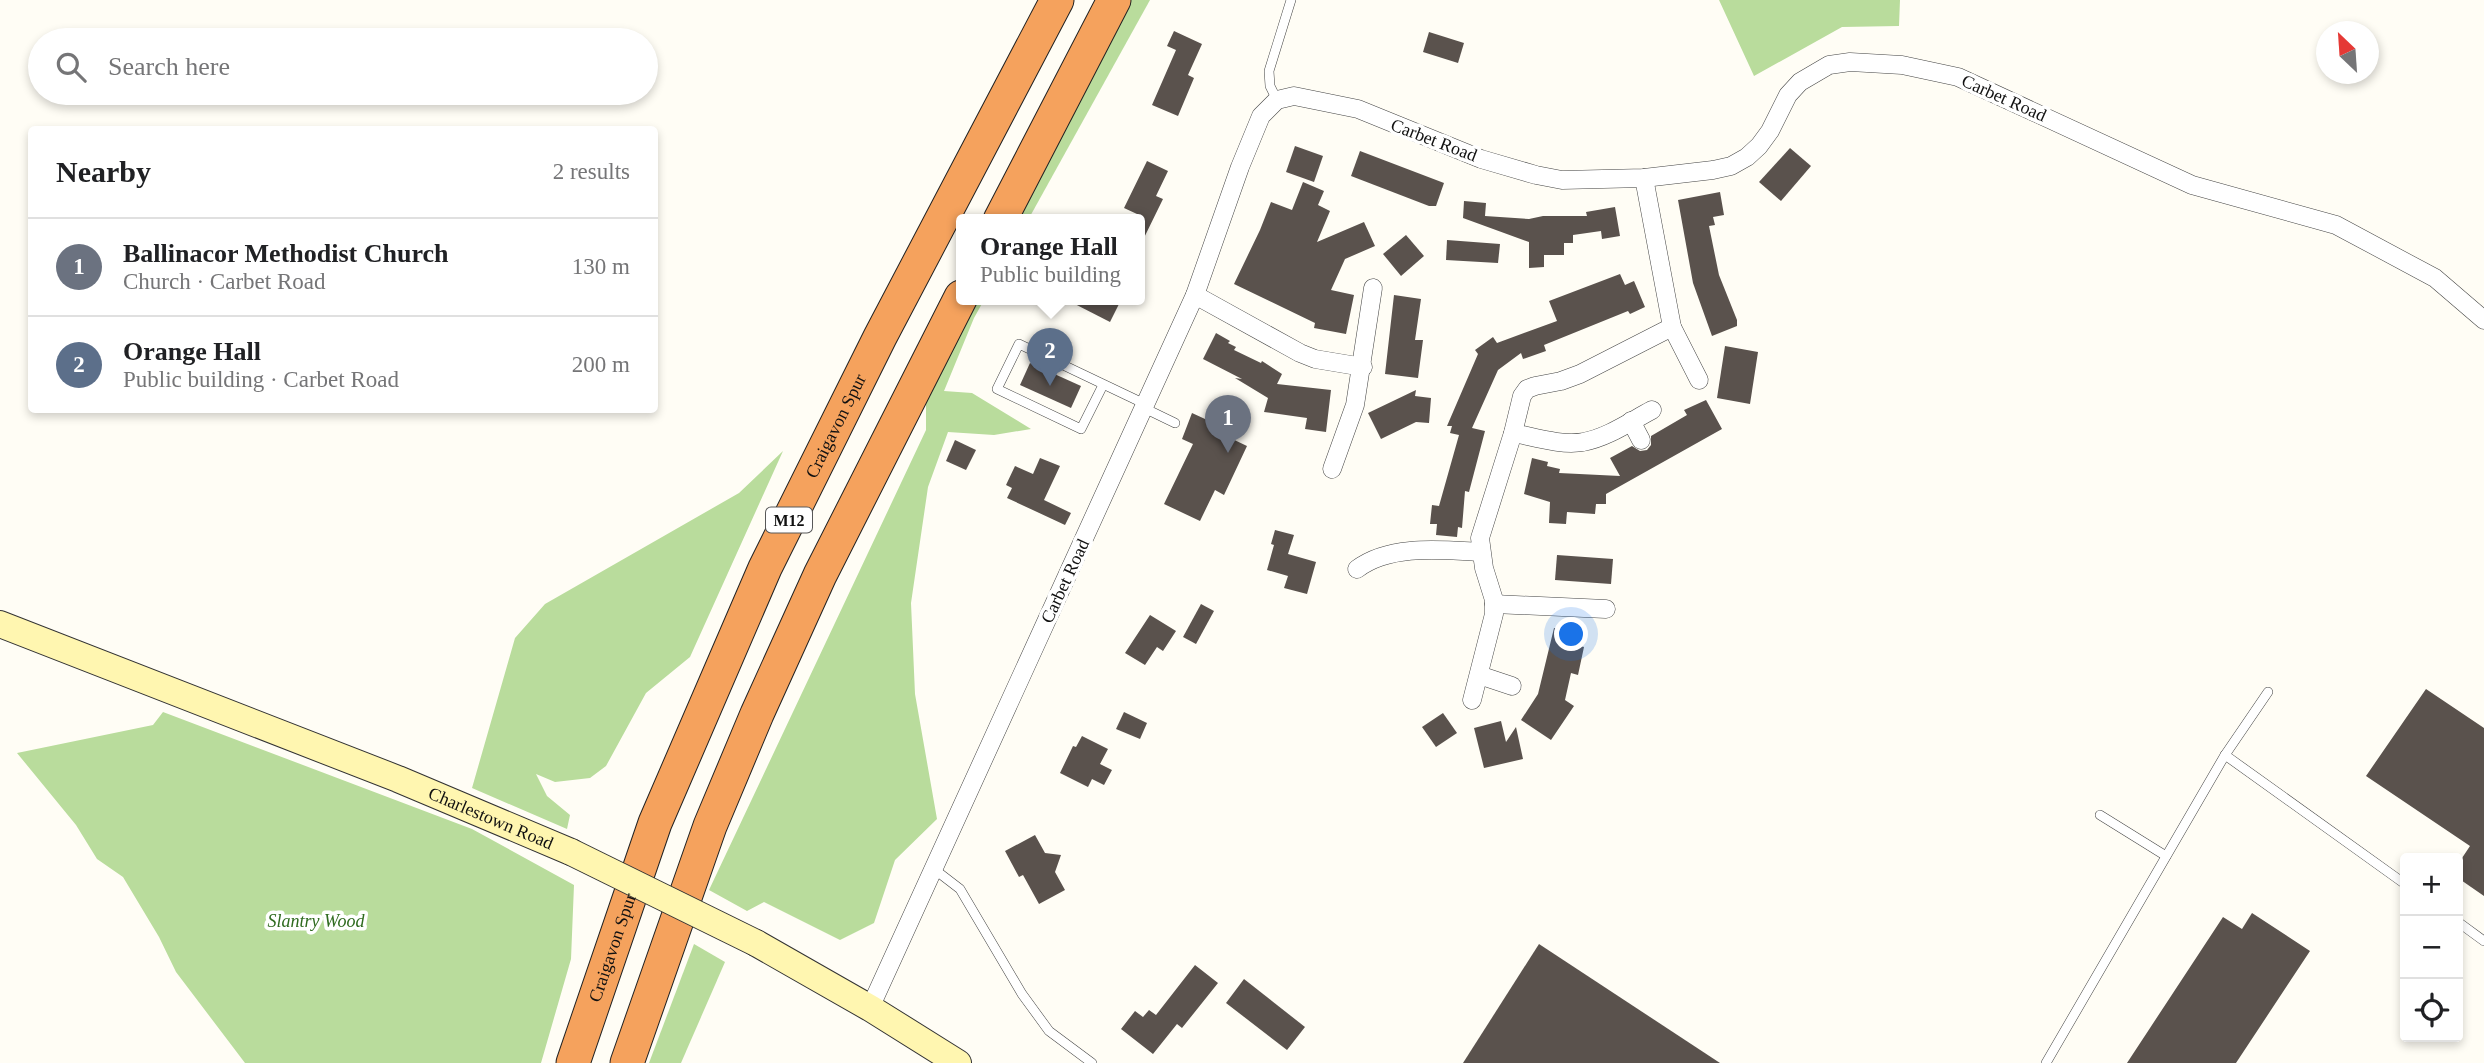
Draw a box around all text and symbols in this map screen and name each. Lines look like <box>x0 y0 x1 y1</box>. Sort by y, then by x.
north arrow <box>2316 21 2379 84</box>
search box <box>28 28 658 105</box>
icon: search <box>52 48 90 86</box>
text: Search here <box>108 52 230 81</box>
street label: Carbet Road <box>1959 70 2049 126</box>
street label: Carbet Road <box>1388 114 1480 166</box>
text: Nearby <box>56 155 151 188</box>
text: 2 results <box>553 159 630 184</box>
popup <box>956 214 1145 305</box>
text: Orange Hall <box>980 232 1118 261</box>
text: Ballinacor Methodist Church <box>123 239 449 268</box>
text: 1 <box>73 254 85 279</box>
text: 130 m <box>572 254 630 279</box>
text: Public building <box>980 262 1121 287</box>
text: Church · Carbet Road <box>123 269 325 294</box>
pin: 2 <box>1027 328 1073 386</box>
text: Orange Hall <box>123 337 261 366</box>
text: 2 <box>73 352 85 377</box>
text: 200 m <box>572 352 630 377</box>
text: Public building · Carbet Road <box>123 367 399 392</box>
street label: Craigavon Spur <box>801 371 870 481</box>
pin: 1 <box>1205 395 1251 453</box>
road number: M12 <box>766 508 812 533</box>
street label: Carbet Road <box>1037 536 1093 626</box>
your location <box>1554 617 1588 651</box>
street label: Charlestown Road <box>426 783 556 853</box>
map controls <box>2400 853 2463 1042</box>
button: + <box>2400 853 2463 916</box>
street label: Craigavon Spur <box>585 891 640 1005</box>
park label: Slantry Wood <box>268 911 365 931</box>
button: − <box>2400 916 2463 979</box>
button: locate <box>2400 979 2463 1042</box>

